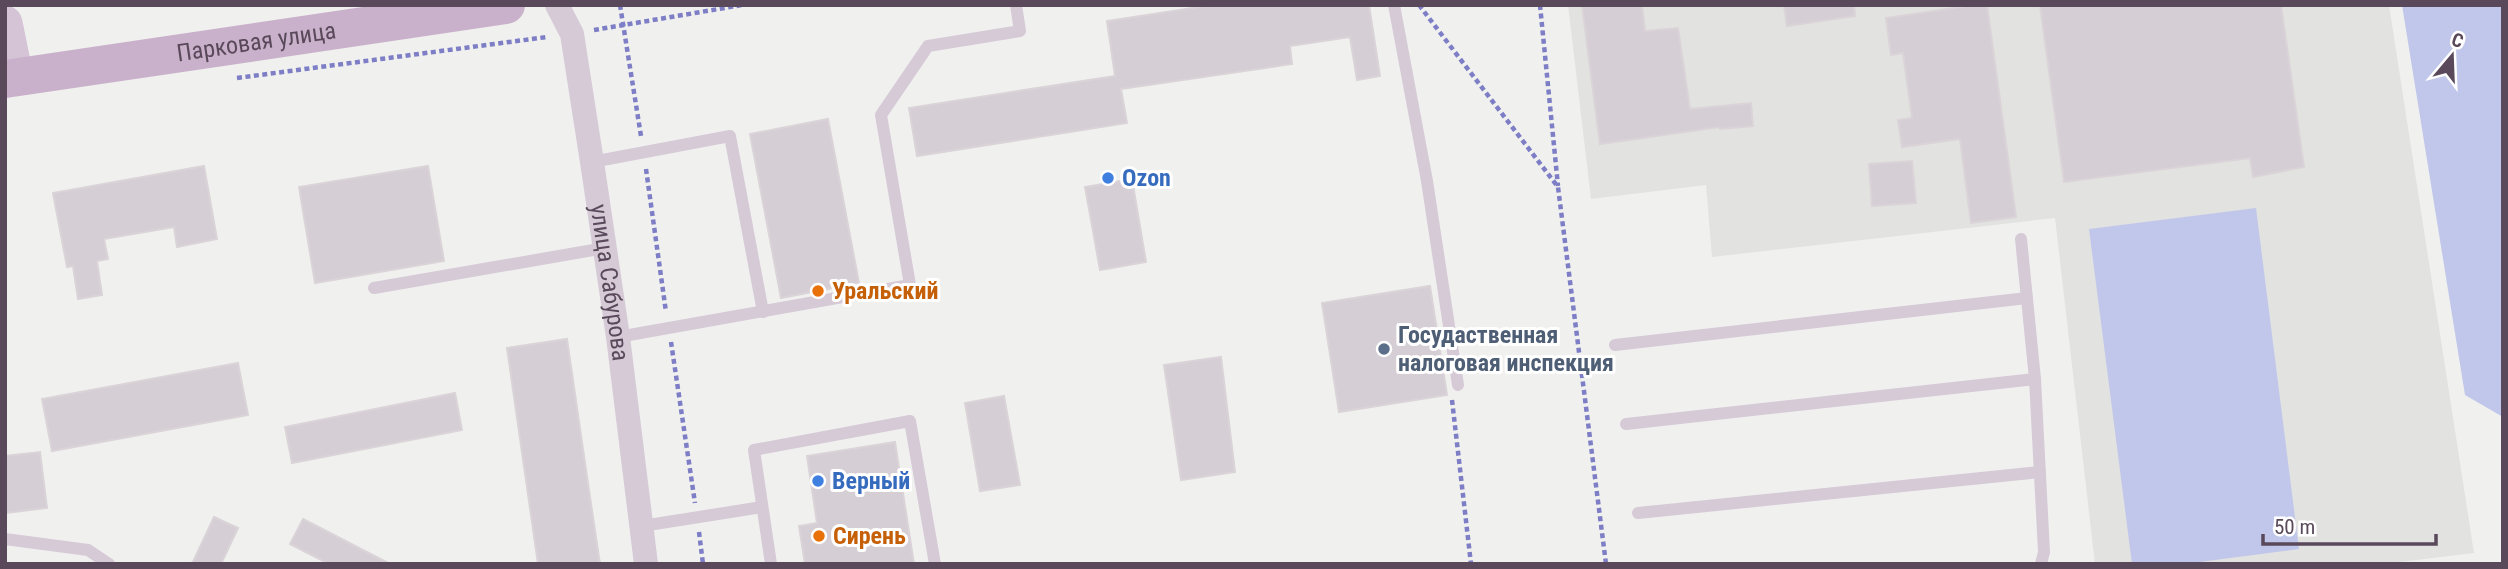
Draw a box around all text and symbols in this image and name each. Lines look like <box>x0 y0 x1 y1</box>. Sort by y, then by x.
street label: Парковая улица <box>175 16 338 67</box>
north arrow <box>2417 21 2487 91</box>
text: С <box>2449 28 2466 53</box>
place label: Ozon <box>1122 164 1171 192</box>
marker: Ozon <box>1100 170 1116 186</box>
street label: улица Сабурова <box>584 202 635 362</box>
place label: Уральский <box>832 277 938 305</box>
marker: Уральский <box>810 283 826 299</box>
place label: Госудаственная налоговая инспекция <box>1398 321 1614 377</box>
marker: Госудаственная налоговая инспекция <box>1376 341 1392 357</box>
place label: Верный <box>832 467 910 495</box>
marker: Верный <box>810 473 826 489</box>
scale bar <box>2263 503 2436 546</box>
text: 50 m <box>2274 515 2315 539</box>
place label: Сирень <box>833 522 906 550</box>
marker: Сирень <box>811 528 827 544</box>

